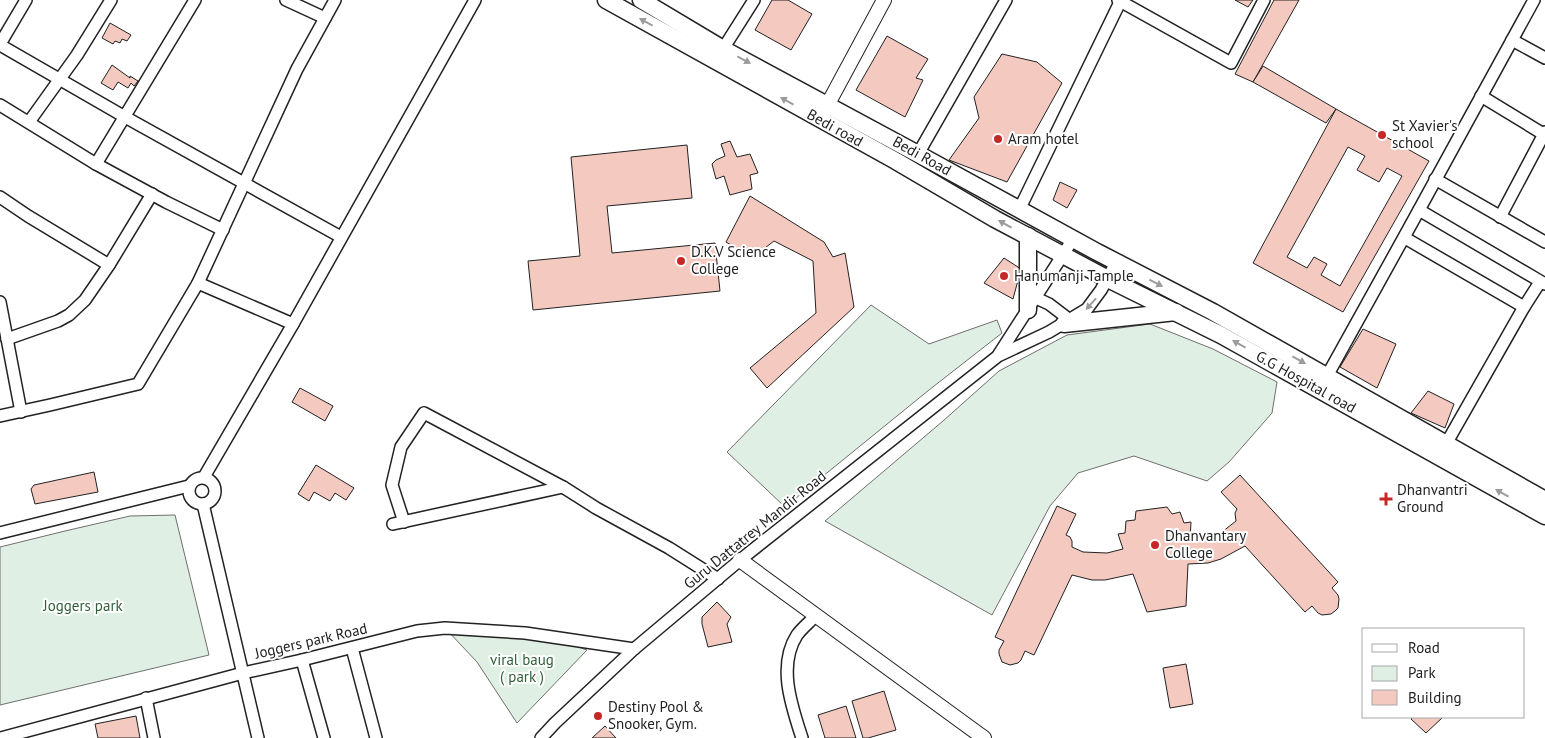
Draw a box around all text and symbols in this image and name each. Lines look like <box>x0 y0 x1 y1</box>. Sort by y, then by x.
one-way arrow <box>639 17 652 26</box>
one-way arrow <box>737 56 751 64</box>
one-way arrow <box>781 97 794 106</box>
street label: Bedi road <box>804 104 867 151</box>
place label: St Xavier's school <box>1392 116 1458 152</box>
place label: Aram hotel <box>1008 129 1079 148</box>
marker: St Xavier's school <box>1376 129 1388 141</box>
street label: Bedi Road <box>890 132 955 179</box>
marker: Aram hotel <box>992 133 1004 145</box>
one-way arrow <box>998 220 1012 228</box>
place label: D.K.V Science College <box>691 242 776 278</box>
marker: D.K.V Science College <box>675 255 687 267</box>
place label: Hanumanji Tample <box>1014 266 1134 285</box>
marker: Hanumanji Tample <box>998 270 1010 282</box>
one-way arrow <box>1149 279 1163 287</box>
one-way arrow <box>1085 297 1097 309</box>
one-way arrow <box>1232 340 1245 349</box>
street label: G.G Hospital road <box>1253 346 1360 417</box>
one-way arrow <box>1292 356 1306 365</box>
street label: Guru Dattatrey Mandir Road <box>680 466 830 593</box>
place label: Dhanvantri Ground <box>1397 480 1468 516</box>
one-way arrow <box>1496 488 1509 497</box>
marker: Dhanvantri Ground <box>1379 492 1393 506</box>
place label: Dhanvantary College <box>1165 526 1246 562</box>
marker: Dhanvantary College <box>1149 539 1161 551</box>
park label: Joggers park <box>42 596 124 615</box>
street label: Joggers park Road <box>252 618 369 663</box>
legend <box>1362 628 1525 718</box>
text: Road <box>1408 638 1440 657</box>
park label: viral baug ( park ) <box>490 650 554 686</box>
text: Park <box>1408 663 1436 682</box>
text: Building <box>1408 688 1462 707</box>
place label: Destiny Pool & Snooker, Gym. <box>608 697 704 733</box>
marker: Destiny Pool & Snooker, Gym. <box>592 710 604 722</box>

